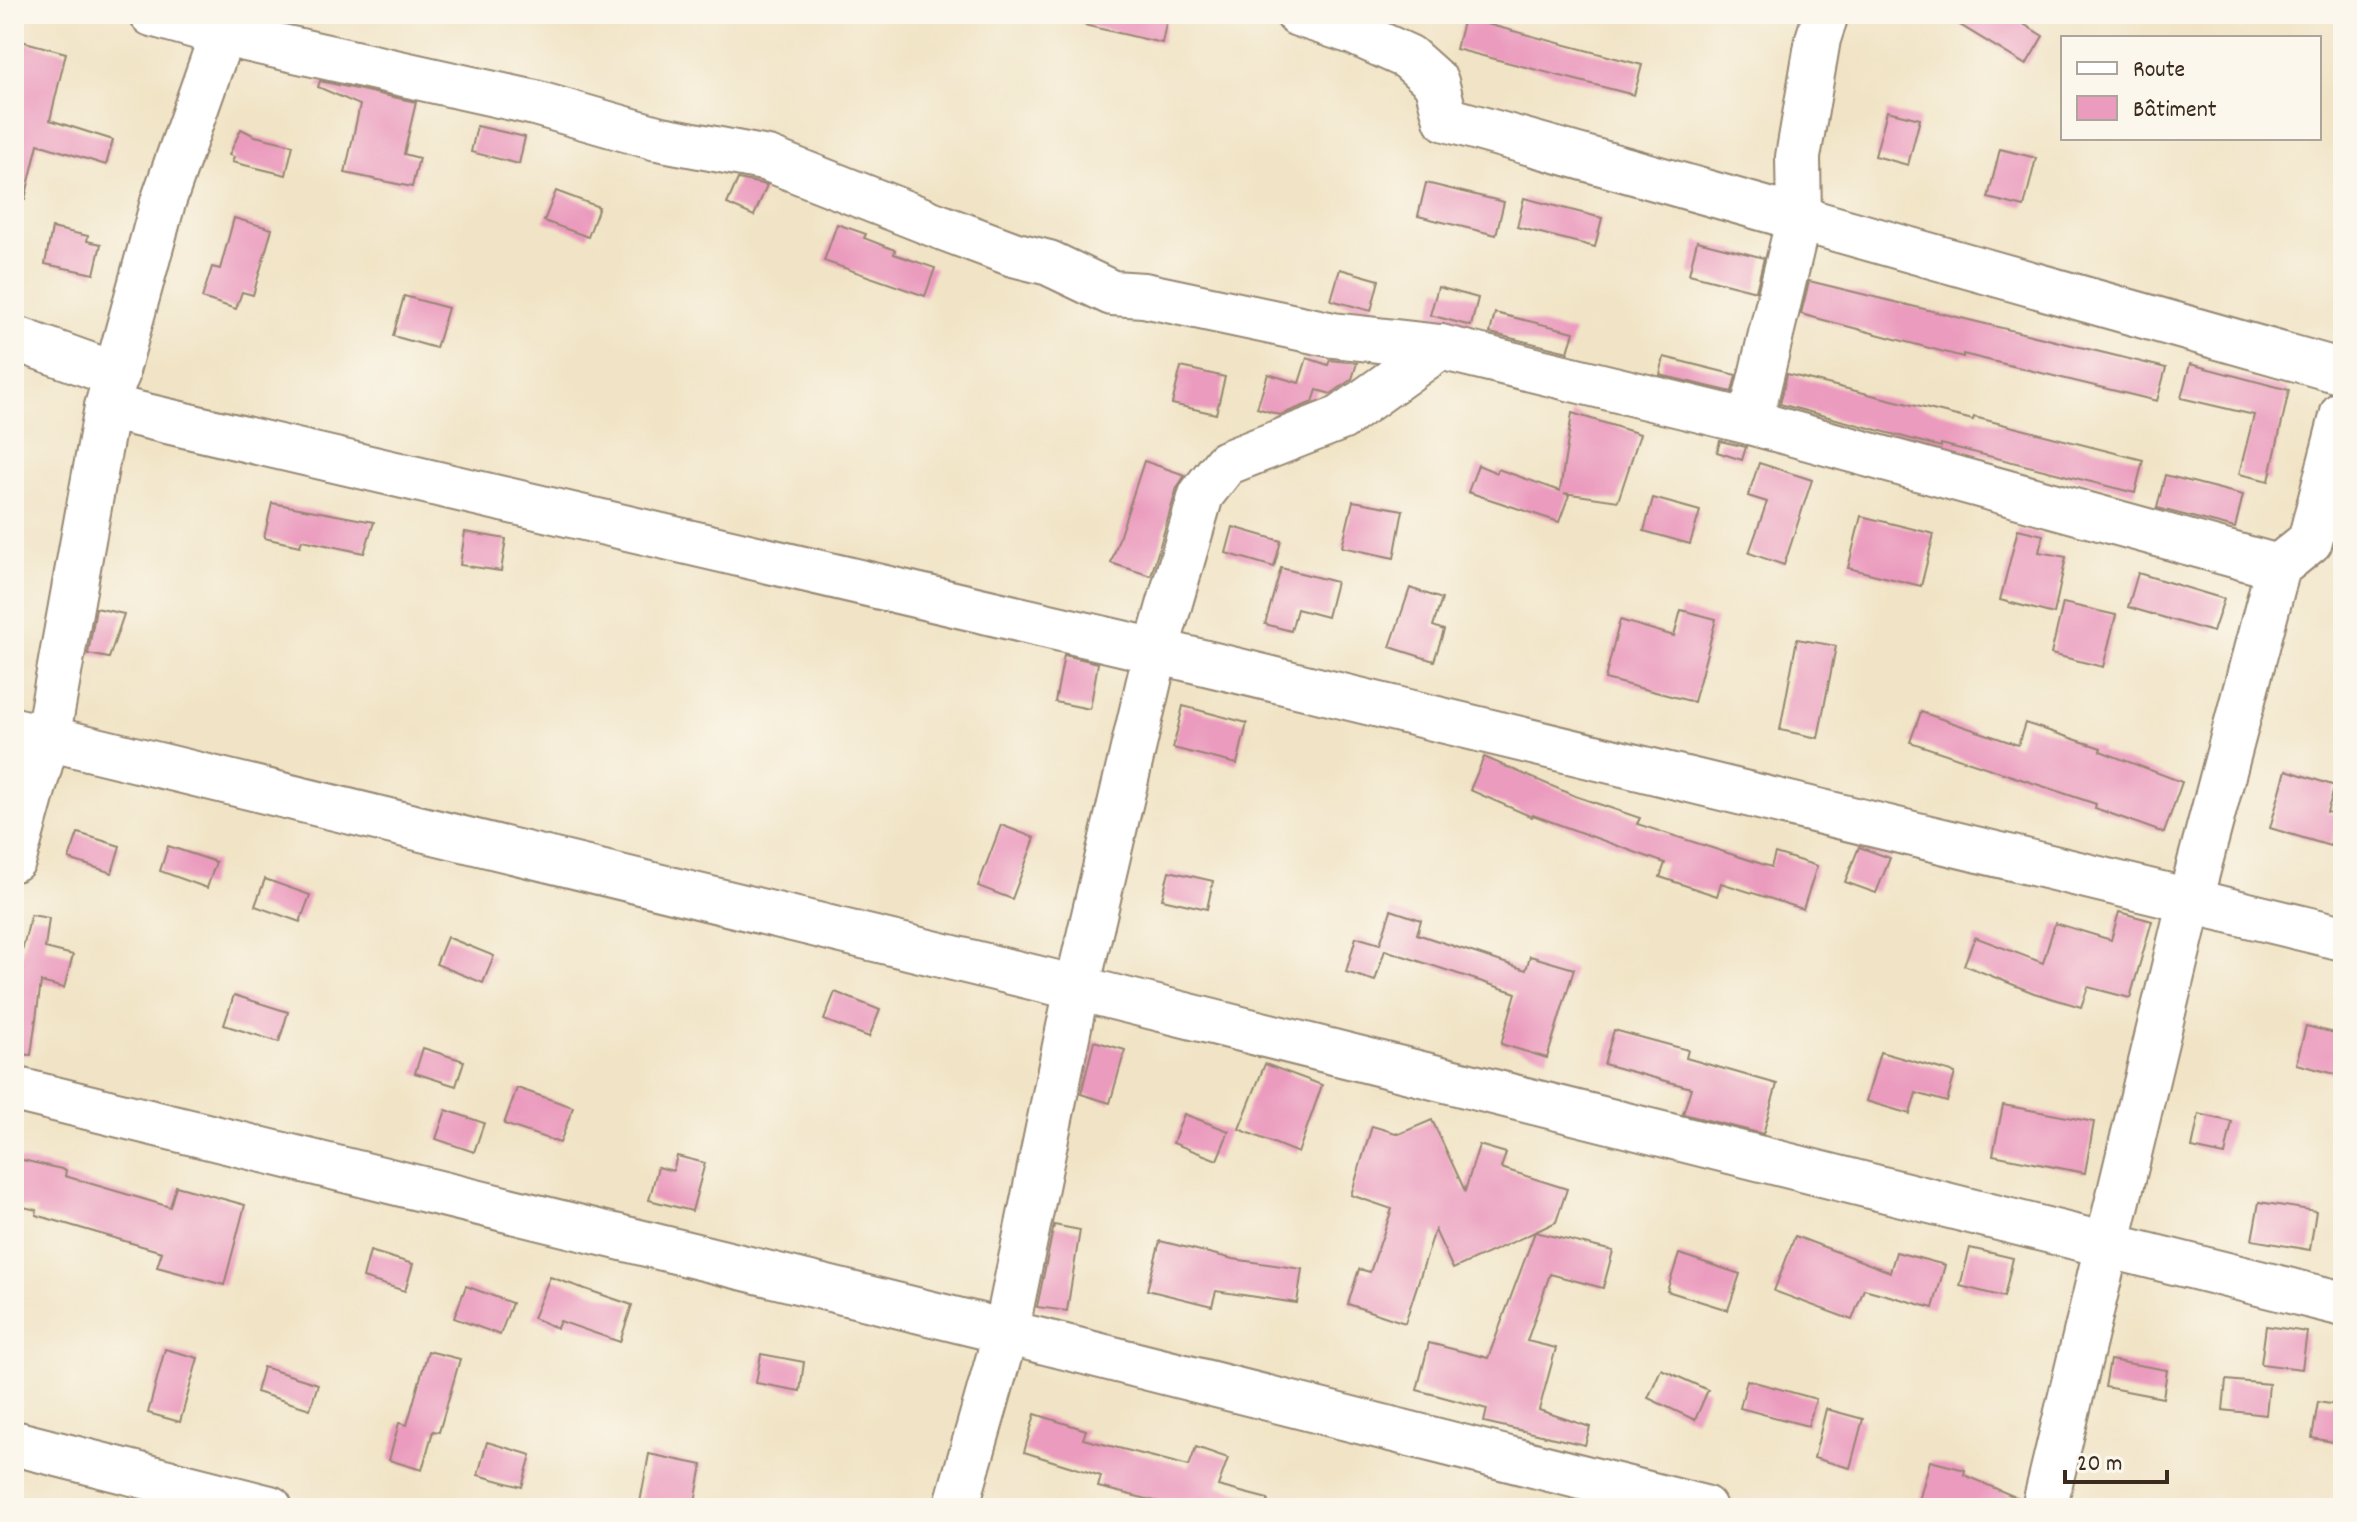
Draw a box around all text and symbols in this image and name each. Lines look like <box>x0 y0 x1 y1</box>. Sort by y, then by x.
legend <box>2061 36 2321 140</box>
text: Route <box>2133 54 2185 88</box>
text: Bâtiment <box>2133 94 2217 128</box>
scale bar <box>2065 1434 2167 1484</box>
text: 20 m <box>2077 1448 2123 1482</box>

